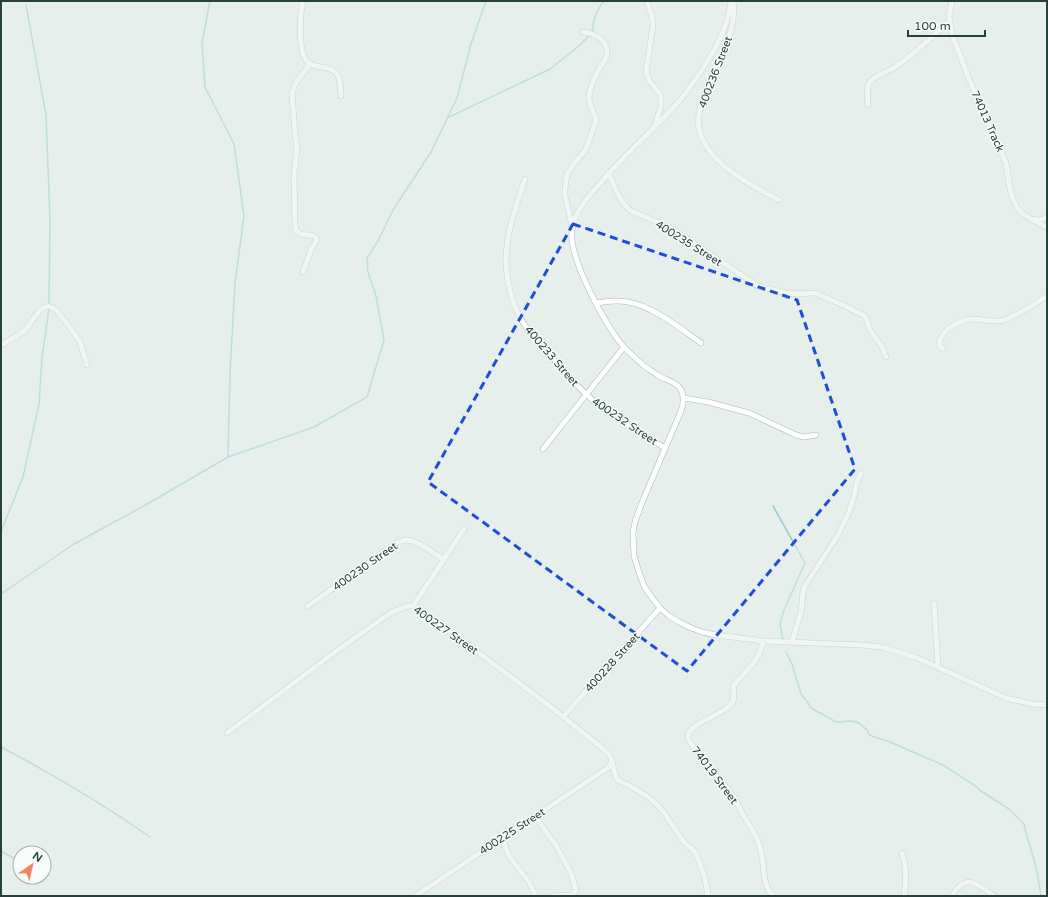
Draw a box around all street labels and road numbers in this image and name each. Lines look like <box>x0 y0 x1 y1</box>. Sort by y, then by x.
street label: 400236 Street <box>696 34 735 110</box>
street label: 74013 Track <box>968 89 1007 154</box>
street label: 400235 Street <box>653 218 724 269</box>
street label: 400233 Street <box>522 323 581 389</box>
street label: 400232 Street <box>590 395 660 448</box>
street label: 400230 Street <box>331 539 400 593</box>
street label: 400227 Street <box>411 603 480 657</box>
street label: 400228 Street <box>582 630 643 695</box>
street label: 74019 Street <box>689 744 741 807</box>
street label: 400225 Street <box>477 805 548 857</box>

